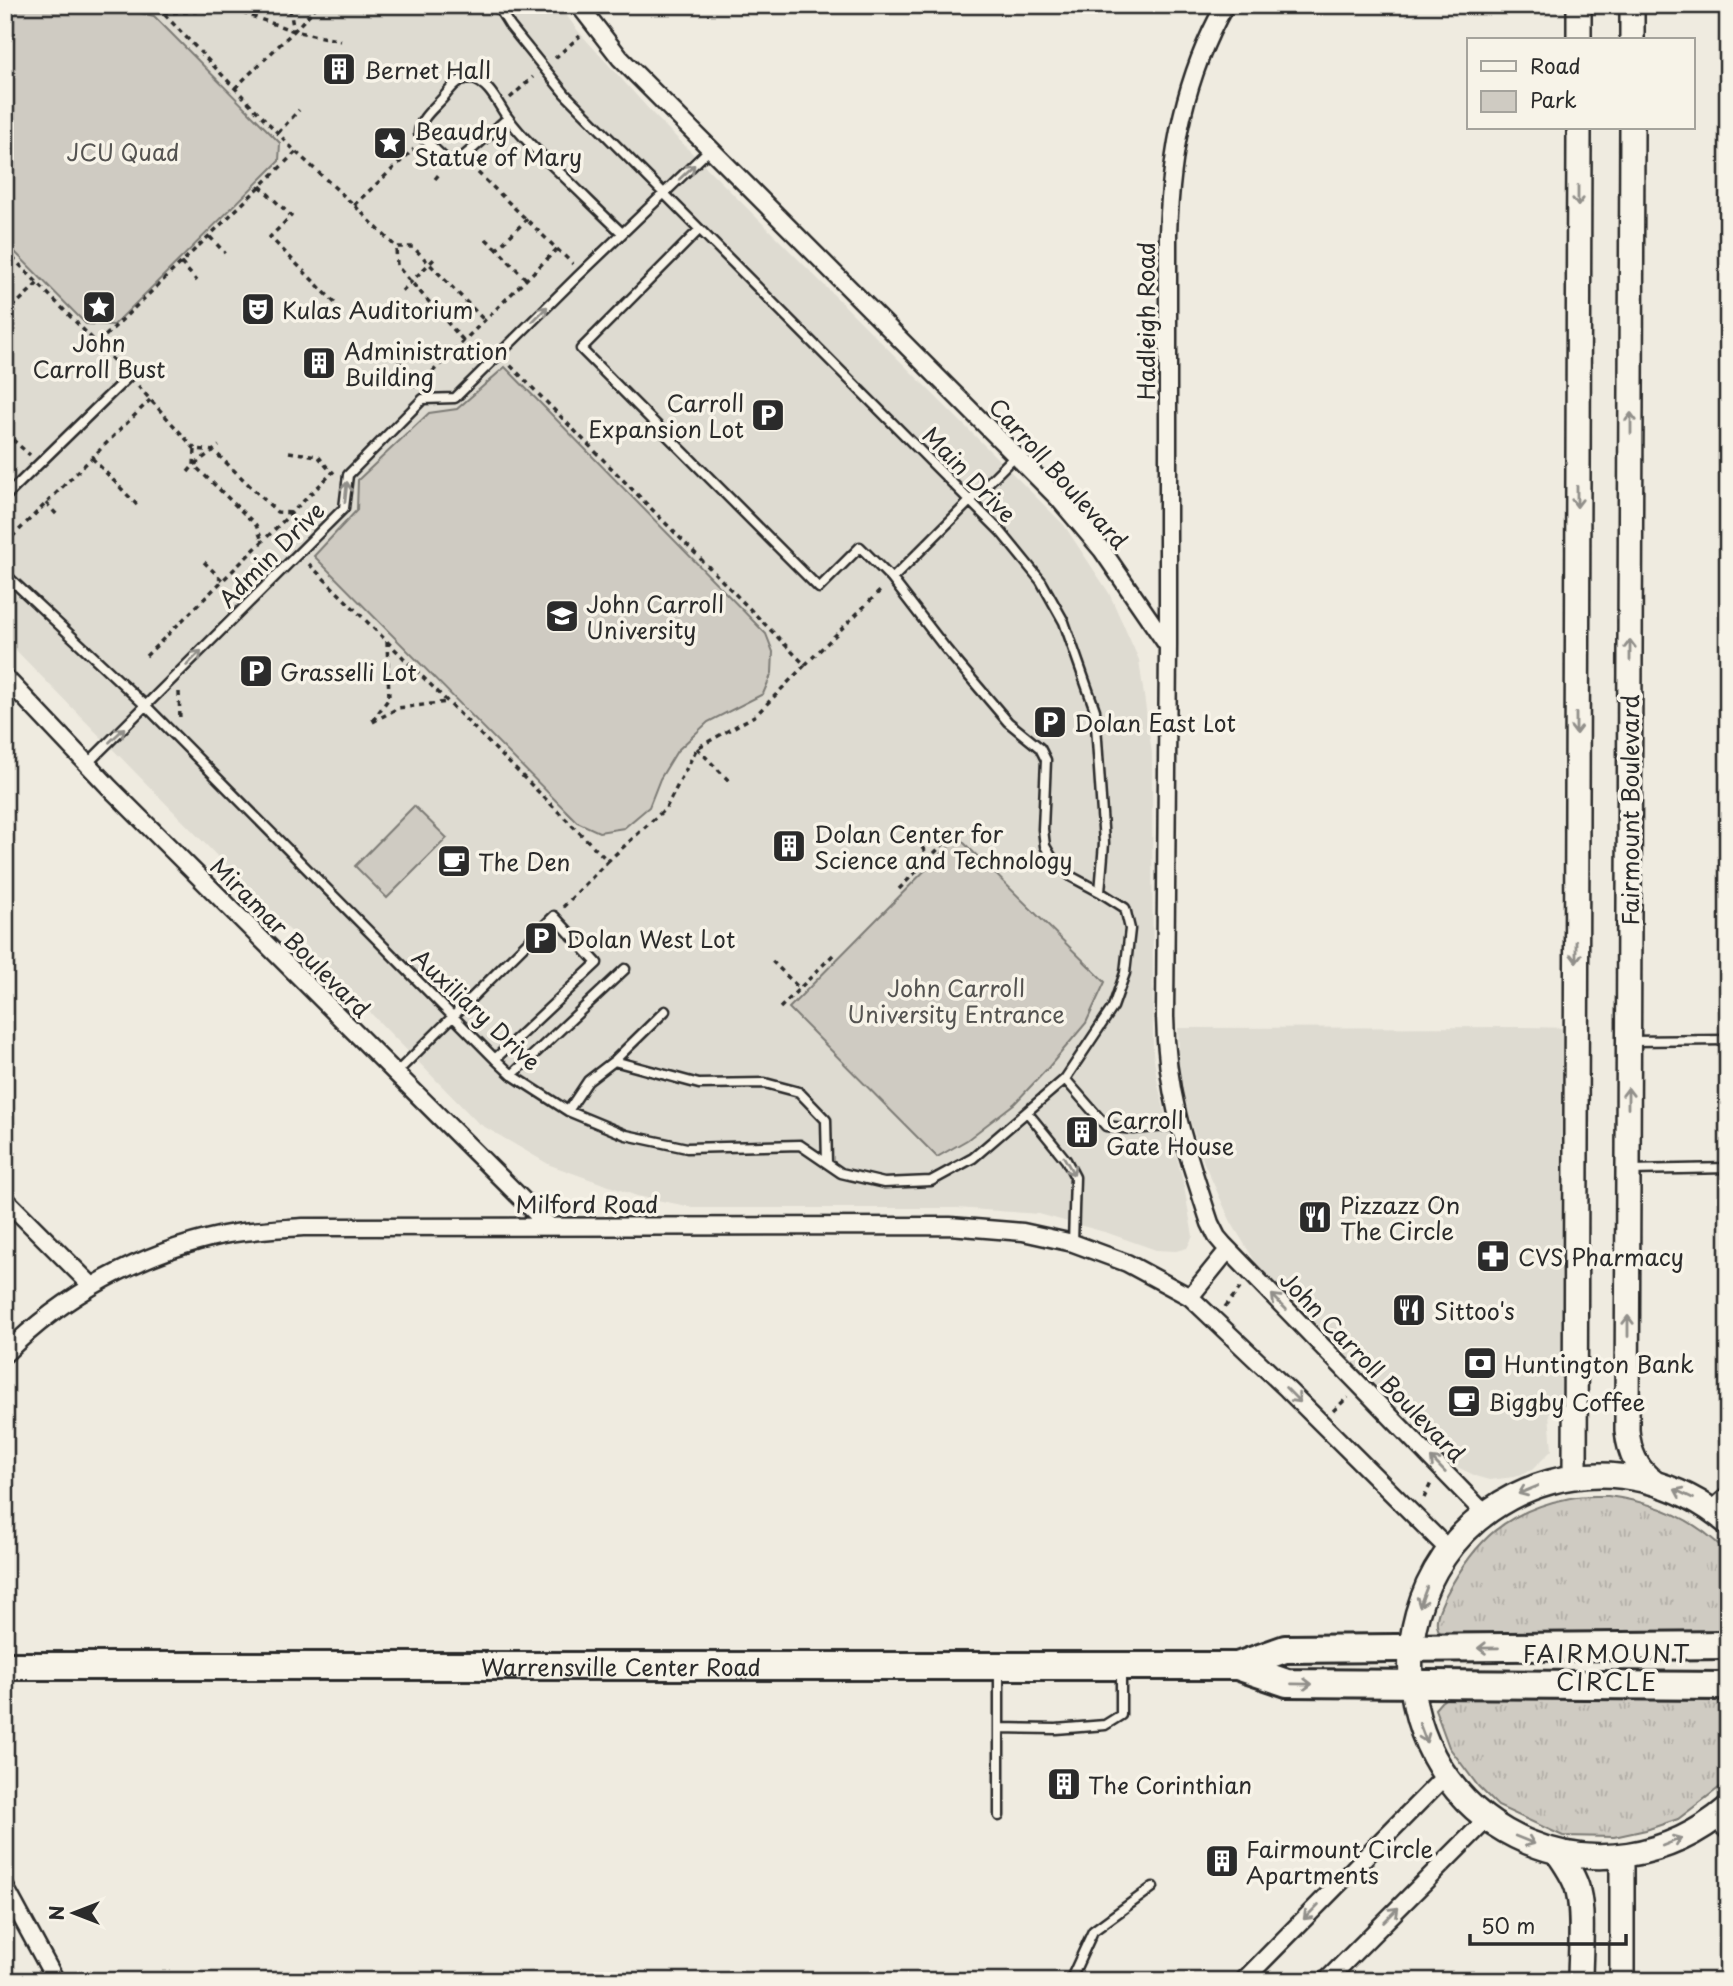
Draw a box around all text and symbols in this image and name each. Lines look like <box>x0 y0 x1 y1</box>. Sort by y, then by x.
legend <box>1467 38 1694 130</box>
text: Road <box>1530 49 1581 81</box>
building icon: Bernet Hall <box>320 50 358 88</box>
place label: Bernet Hall <box>364 52 491 87</box>
text: Park <box>1530 83 1577 115</box>
place label: Beaudry Statue of Mary <box>414 113 582 174</box>
place icon: Beaudry Statue of Mary <box>371 124 409 162</box>
park label: JCU Quad <box>66 134 180 169</box>
one-way arrow <box>678 164 695 181</box>
one-way arrow <box>1571 184 1585 207</box>
street label: Hadleigh Road <box>1128 242 1163 400</box>
place icon: John Carroll Bust <box>80 288 118 326</box>
theatre icon: Kulas Auditorium <box>239 290 277 328</box>
place label: Kulas Auditorium <box>282 292 474 327</box>
one-way arrow <box>531 305 548 322</box>
place label: John Carroll Bust <box>32 325 166 386</box>
place label: Administration Building <box>344 333 508 394</box>
building icon: Administration Building <box>300 344 338 382</box>
place label: Carroll Expansion Lot <box>588 385 744 446</box>
street label: Carroll Boulevard <box>981 389 1137 557</box>
parking icon: Carroll Expansion Lot <box>749 396 787 434</box>
one-way arrow <box>1624 412 1638 435</box>
street label: Main Drive <box>915 418 1025 530</box>
one-way arrow <box>339 481 352 504</box>
one-way arrow <box>1570 485 1584 508</box>
street label: Admin Drive <box>210 493 332 615</box>
place label: John Carroll University <box>586 586 724 647</box>
school or university icon: John Carroll University <box>543 597 581 635</box>
one-way arrow <box>1623 639 1637 662</box>
one-way arrow <box>186 650 203 667</box>
parking icon: Grasselli Lot <box>237 652 275 690</box>
place label: Grasselli Lot <box>280 654 417 689</box>
street label: Fairmount Boulevard <box>1612 694 1647 926</box>
parking icon: Dolan East Lot <box>1031 703 1069 741</box>
place label: Dolan East Lot <box>1074 705 1236 740</box>
one-way arrow <box>1569 713 1583 736</box>
one-way arrow <box>108 727 125 744</box>
place label: Dolan Center for Science and Technology <box>814 816 1073 877</box>
building icon: Dolan Center for Science and Technology <box>770 827 808 865</box>
cafe icon: The Den <box>435 842 473 880</box>
place label: The Den <box>478 844 570 879</box>
street label: Miramar Boulevard <box>203 849 379 1025</box>
parking icon: Dolan West Lot <box>522 919 560 957</box>
place label: Dolan West Lot <box>566 921 736 956</box>
street label: Auxiliary Drive <box>405 940 549 1078</box>
one-way arrow <box>1569 940 1583 963</box>
park label: John Carroll University Entrance <box>847 970 1065 1031</box>
one-way arrow <box>1621 1087 1635 1110</box>
place label: Carroll Gate House <box>1106 1102 1234 1163</box>
building icon: Carroll Gate House <box>1063 1113 1101 1151</box>
one-way arrow <box>1063 1155 1076 1176</box>
street label: Milford Road <box>515 1186 659 1221</box>
place label: Pizzazz On The Circle <box>1340 1187 1460 1248</box>
restaurant icon: Pizzazz On The Circle <box>1296 1198 1334 1236</box>
pharmacy icon: CVS Pharmacy <box>1474 1237 1512 1275</box>
place label: CVS Pharmacy <box>1518 1239 1684 1274</box>
street label: John Carroll Boulevard <box>1272 1262 1474 1470</box>
restaurant icon: Sittoo's <box>1390 1291 1428 1329</box>
place label: Sittoo's <box>1434 1293 1515 1328</box>
one-way arrow <box>1271 1294 1288 1311</box>
one-way arrow <box>1621 1315 1635 1338</box>
bank icon: Huntington Bank <box>1461 1344 1499 1382</box>
place label: Huntington Bank <box>1504 1346 1694 1381</box>
cafe icon: Biggby Coffee <box>1445 1382 1483 1420</box>
place label: Biggby Coffee <box>1488 1384 1645 1419</box>
one-way arrow <box>1284 1386 1301 1403</box>
one-way arrow <box>1429 1457 1446 1474</box>
one-way arrow <box>1517 1485 1539 1498</box>
one-way arrow <box>1674 1487 1695 1501</box>
one-way arrow <box>1416 1586 1429 1607</box>
district label: FAIRMOUNT CIRCLE <box>1523 1635 1691 1699</box>
one-way arrow <box>1477 1641 1500 1655</box>
street label: Warrensville Center Road <box>481 1649 761 1684</box>
one-way arrow <box>1291 1677 1314 1690</box>
one-way arrow <box>1417 1721 1430 1743</box>
building icon: The Corinthian <box>1045 1765 1083 1803</box>
place label: The Corinthian <box>1088 1767 1252 1802</box>
place label: Fairmount Circle Apartments <box>1246 1831 1434 1892</box>
one-way arrow <box>1514 1834 1536 1847</box>
one-way arrow <box>1660 1835 1682 1848</box>
building icon: Fairmount Circle Apartments <box>1203 1842 1241 1880</box>
north arrow <box>38 1878 108 1948</box>
scale bar <box>1470 1902 1626 1946</box>
one-way arrow <box>1303 1903 1320 1920</box>
text: N <box>42 1905 70 1921</box>
one-way arrow <box>1383 1907 1400 1924</box>
text: 50 m <box>1481 1909 1535 1941</box>

